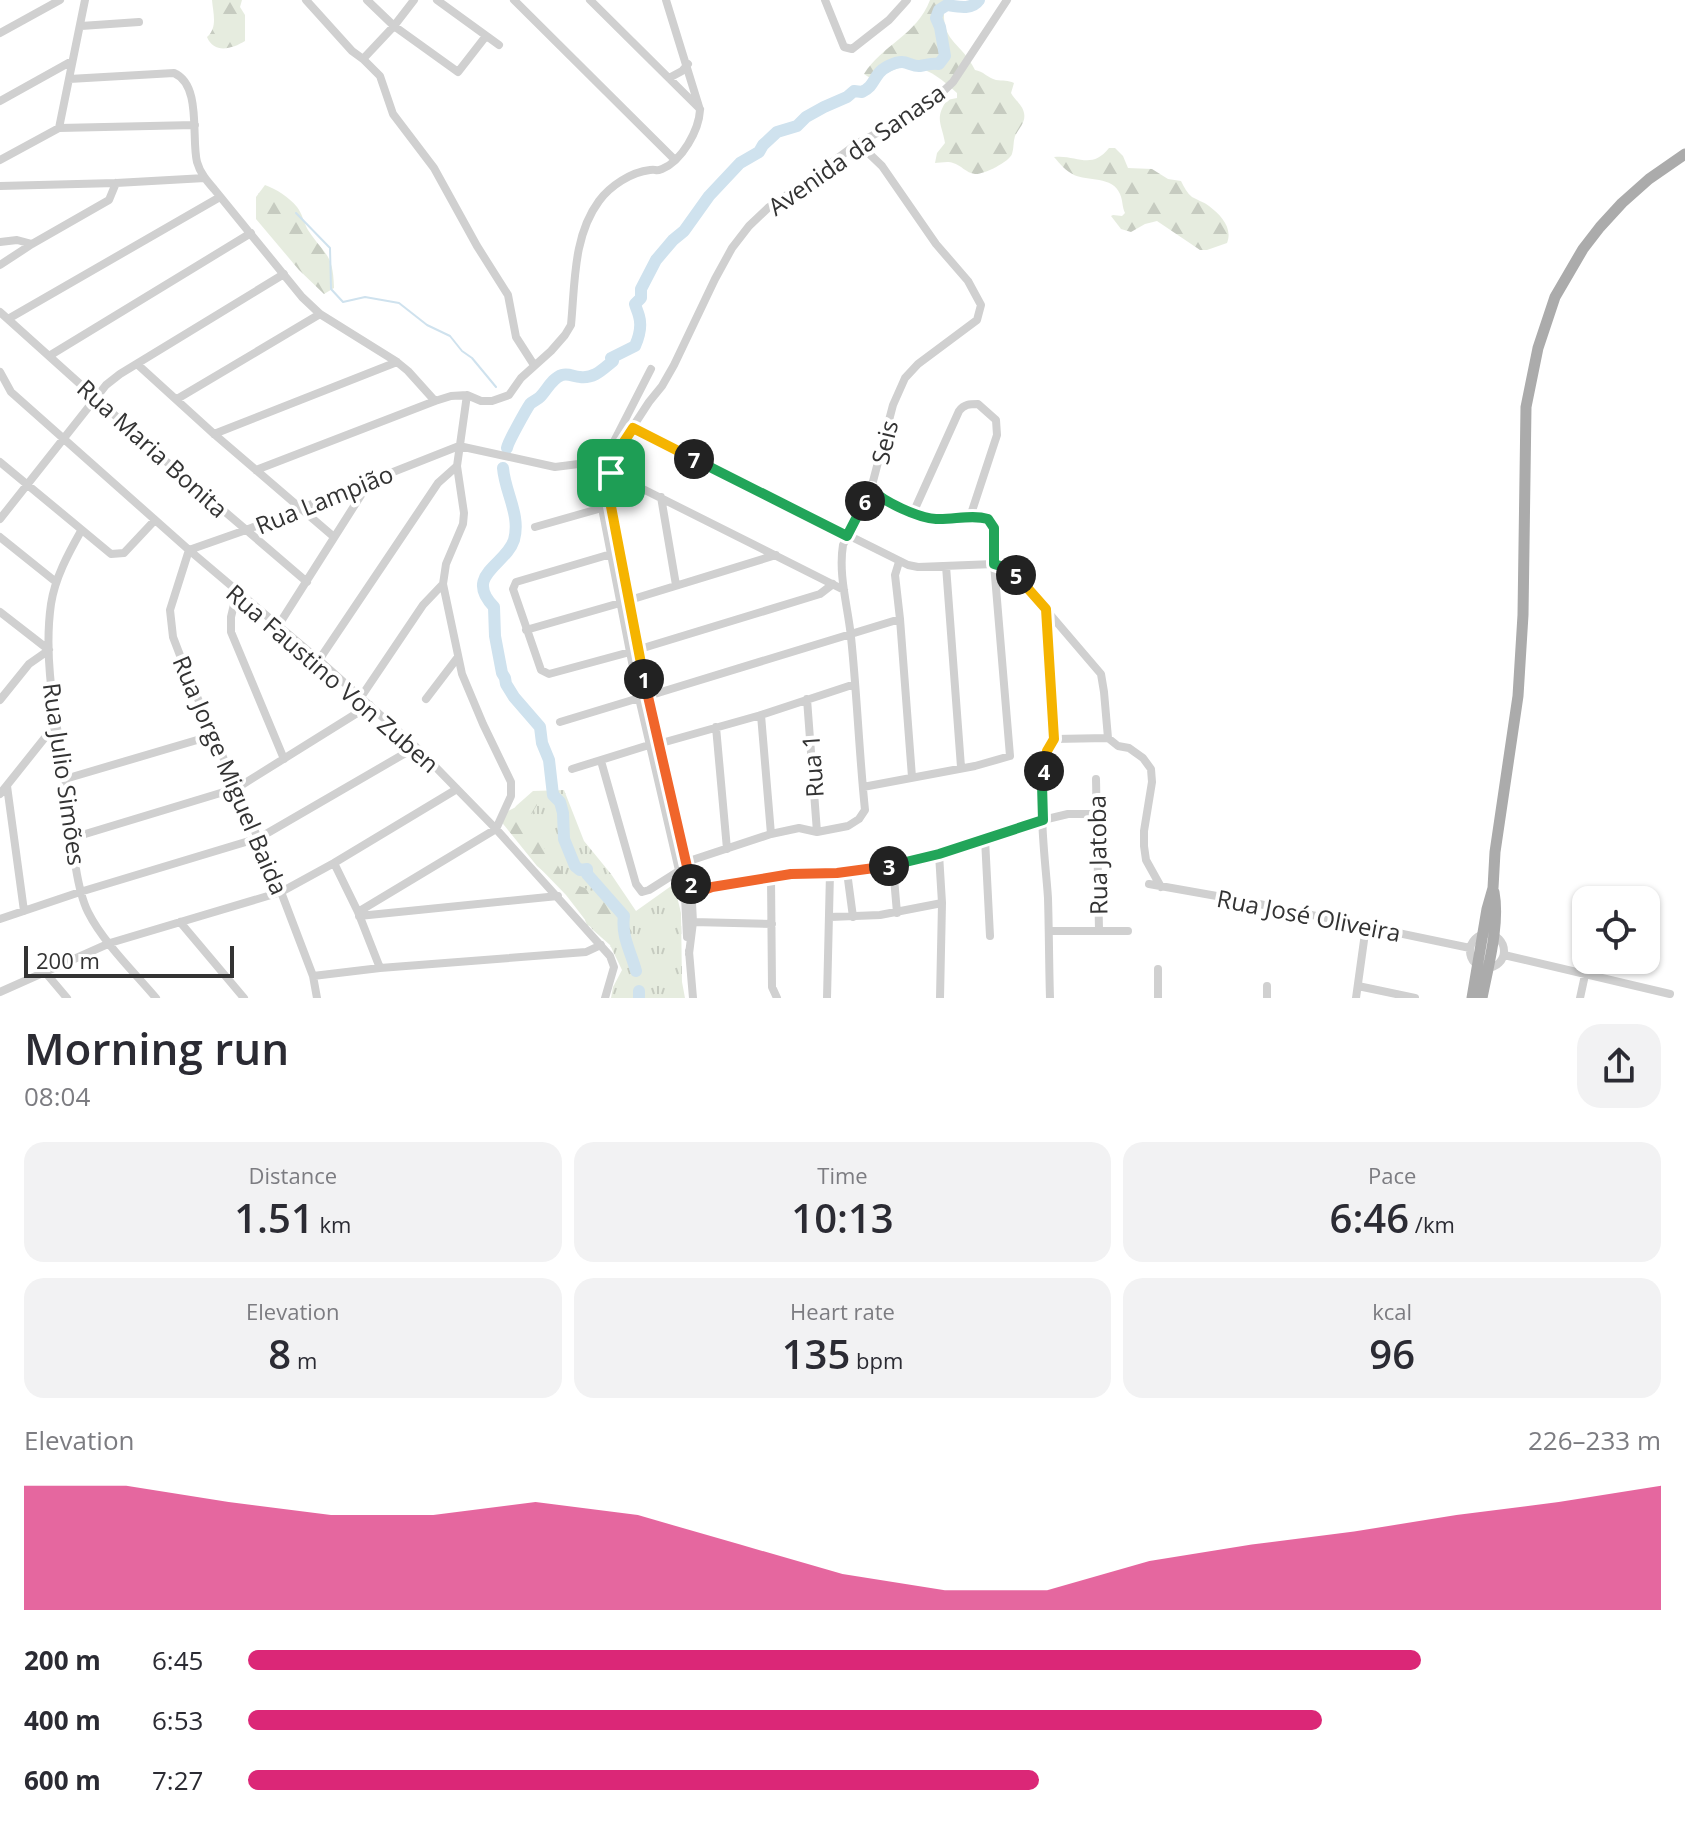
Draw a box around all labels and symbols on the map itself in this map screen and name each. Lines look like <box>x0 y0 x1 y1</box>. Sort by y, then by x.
street label: Avenida da Sanasa <box>761 75 951 223</box>
street label: Rua Maria Bonita <box>71 371 235 525</box>
street label: Seis <box>863 417 905 467</box>
pin <box>577 439 645 507</box>
pin: 7 <box>674 439 714 479</box>
street label: Rua Lampião <box>250 456 398 542</box>
pin: 6 <box>845 481 885 521</box>
pin: 5 <box>996 555 1036 595</box>
street label: Rua Faustino Von Zuben <box>220 576 446 780</box>
street label: Rua Jorge Miguel Baida <box>166 650 296 900</box>
pin: 1 <box>624 659 664 699</box>
street label: Rua Julio Simões <box>36 681 94 867</box>
street label: Rua 1 <box>793 734 831 798</box>
pin: 4 <box>1024 751 1064 791</box>
street label: Rua Jatoba <box>1079 795 1115 915</box>
pin: 3 <box>869 846 909 886</box>
pin: 2 <box>671 864 711 904</box>
street label: Rua José Oliveira <box>1214 881 1404 949</box>
scale bar <box>24 942 234 978</box>

